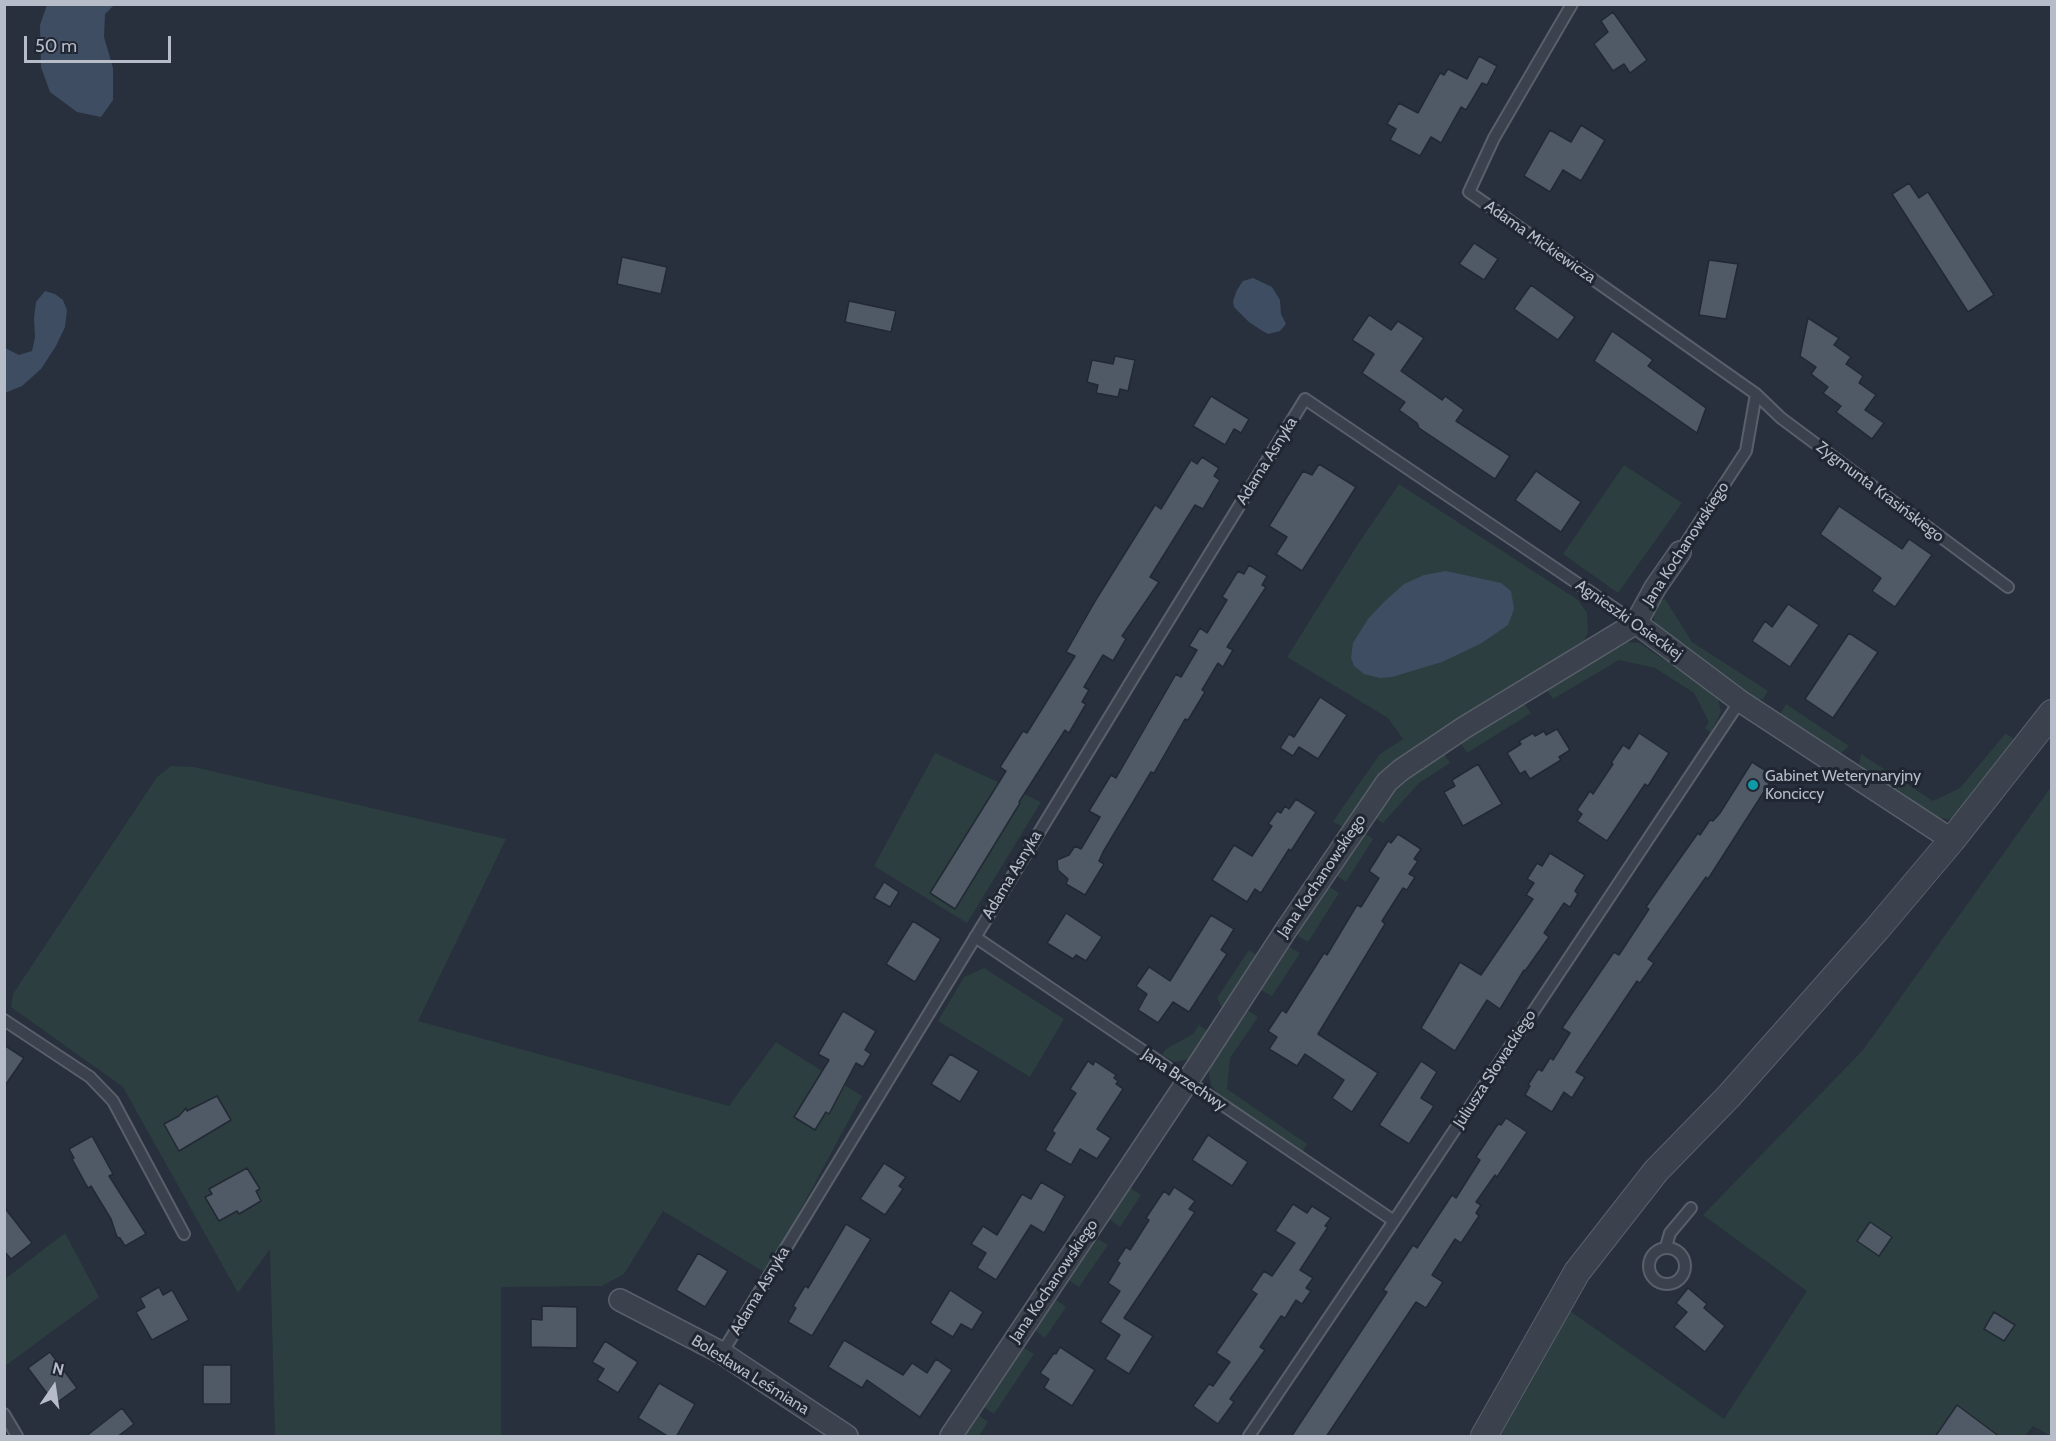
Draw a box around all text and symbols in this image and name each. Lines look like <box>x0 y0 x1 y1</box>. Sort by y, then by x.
scale bar <box>27 24 174 62</box>
text: 50 m <box>35 35 77 57</box>
street label: Adama Mickiewicza <box>1481 196 1599 288</box>
street label: Adama Asnyka <box>1232 414 1302 508</box>
street label: Zygmunta Krasińskiego <box>1812 438 1948 546</box>
street label: Jana Kochanowskiego <box>1639 478 1733 610</box>
street label: Agnieszki Osieckiej <box>1572 576 1686 664</box>
place label: Gabinet Weterynaryjny Konciccy <box>1765 766 1921 804</box>
marker: Gabinet Weterynaryjny Konciccy <box>1746 778 1760 792</box>
street label: Jana Kochanowskiego <box>1274 811 1370 941</box>
street label: Adama Asnyka <box>978 827 1046 923</box>
street label: Juliusza Słowackiego <box>1450 1006 1540 1132</box>
street label: Jana Brzechwy <box>1138 1045 1230 1115</box>
street label: Jana Kochanowskiego <box>1006 1216 1102 1346</box>
street label: Adama Asnyka <box>726 1243 794 1339</box>
street label: Bolesława Leśmiana <box>688 1331 812 1419</box>
north arrow <box>24 1357 84 1417</box>
text: N <box>51 1358 66 1380</box>

